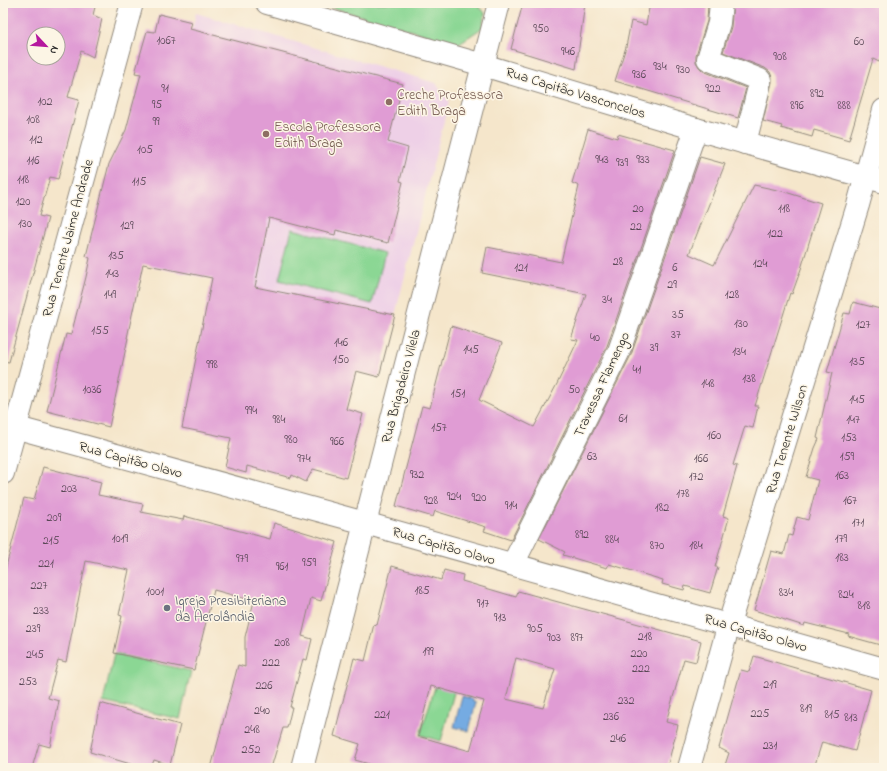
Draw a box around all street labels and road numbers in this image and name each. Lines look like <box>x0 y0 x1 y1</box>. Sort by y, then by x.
street label: Rua Capitão Vasconcelos <box>503 62 648 125</box>
street label: Rua Tenente Jaime Andrade <box>37 156 100 320</box>
street label: Rua Brigadeiro Vilela <box>376 327 428 446</box>
street label: Travessa Flamengo <box>569 329 637 441</box>
street label: Rua Tenente Wilson <box>761 382 814 497</box>
street label: Rua Capitão Olavo <box>76 437 185 484</box>
street label: Rua Capitão Olavo <box>389 522 498 571</box>
street label: Rua Capitão Olavo <box>701 609 810 658</box>

